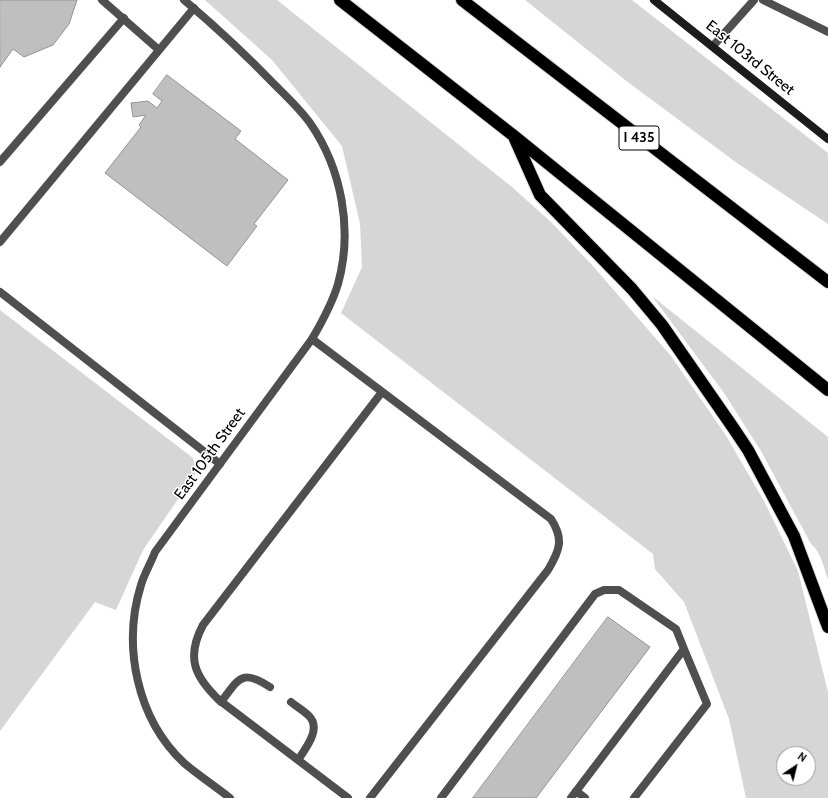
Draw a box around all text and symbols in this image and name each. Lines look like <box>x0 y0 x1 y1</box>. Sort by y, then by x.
street label: East 103rd Street <box>702 17 798 99</box>
road number: I 435 <box>619 126 659 150</box>
street label: East 105th Street <box>171 405 249 503</box>
north arrow <box>776 746 816 786</box>
text: N <box>795 749 810 765</box>

